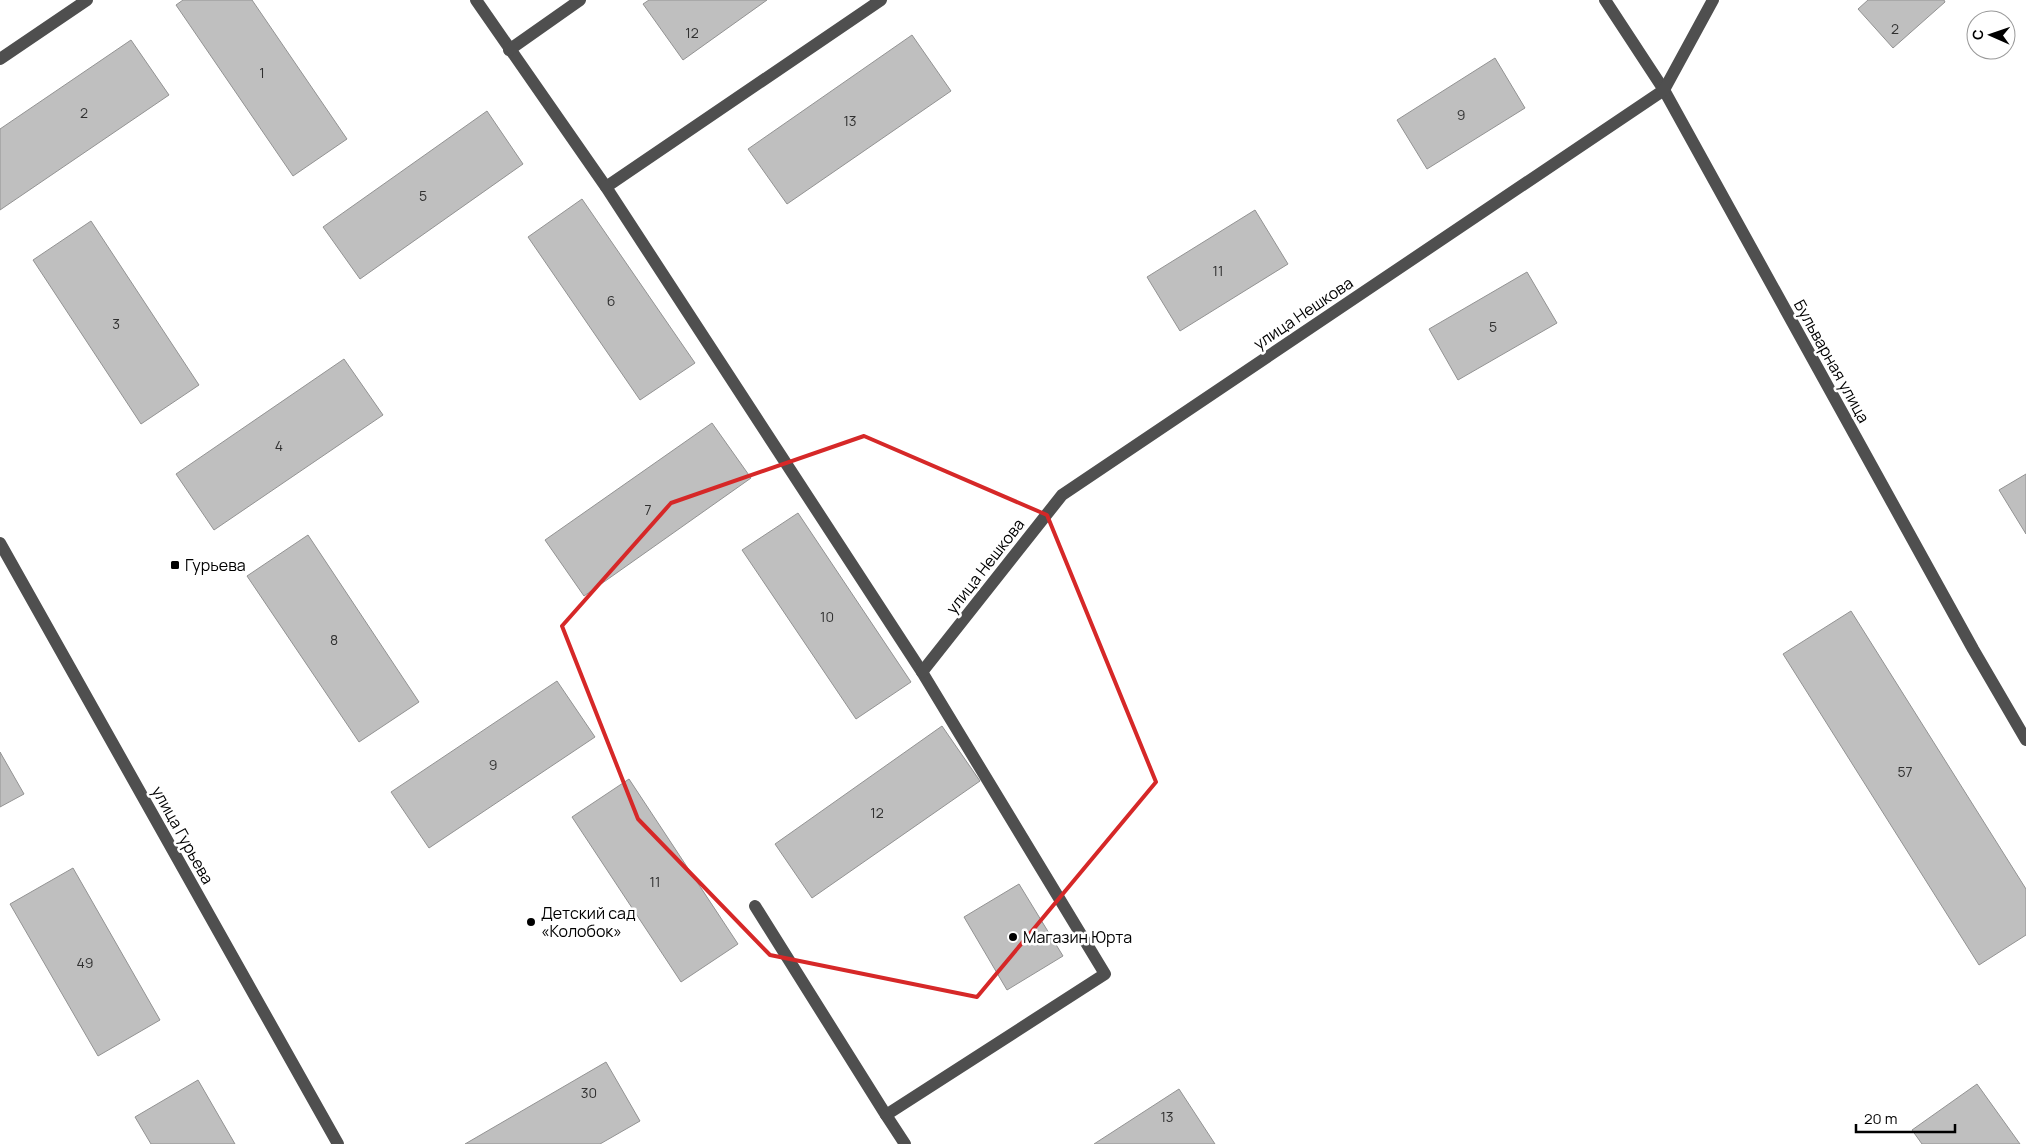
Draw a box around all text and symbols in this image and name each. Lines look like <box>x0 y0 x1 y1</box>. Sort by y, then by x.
north arrow <box>1966 10 2016 60</box>
house number: 2 <box>1891 19 1899 38</box>
house number: 12 <box>685 23 699 42</box>
text: С <box>1968 29 1987 40</box>
house number: 1 <box>259 63 265 82</box>
house number: 2 <box>80 103 88 122</box>
house number: 9 <box>1457 105 1465 124</box>
house number: 13 <box>843 111 857 130</box>
house number: 5 <box>419 186 427 205</box>
house number: 11 <box>1213 261 1223 280</box>
street label: улица Нешкова <box>1249 272 1357 354</box>
house number: 6 <box>607 291 615 310</box>
street label: Бульварная улица <box>1789 295 1875 427</box>
house number: 3 <box>112 314 120 333</box>
house number: 5 <box>1489 317 1497 336</box>
house number: 4 <box>275 436 283 455</box>
house number: 7 <box>644 500 652 519</box>
street label: улица Нешкова <box>941 514 1029 618</box>
place label: Гурьева <box>185 554 246 576</box>
marker: Гурьева <box>169 559 181 571</box>
house number: 10 <box>820 607 834 626</box>
house number: 8 <box>330 630 338 649</box>
house number: 9 <box>489 755 497 774</box>
house number: 57 <box>1897 762 1913 781</box>
street label: улица Гурьева <box>147 782 219 888</box>
house number: 12 <box>870 803 884 822</box>
house number: 11 <box>650 872 660 891</box>
place label: Детский сад «Колобок» <box>541 902 636 942</box>
marker: Детский сад «Колобок» <box>525 916 537 928</box>
place label: Магазин Юрта <box>1023 926 1132 948</box>
marker: Магазин Юрта <box>1007 931 1019 943</box>
house number: 49 <box>77 953 93 972</box>
house number: 30 <box>581 1083 597 1102</box>
scale bar <box>1856 1102 1955 1134</box>
house number: 13 <box>1160 1107 1174 1126</box>
text: 20 m <box>1864 1108 1897 1129</box>

